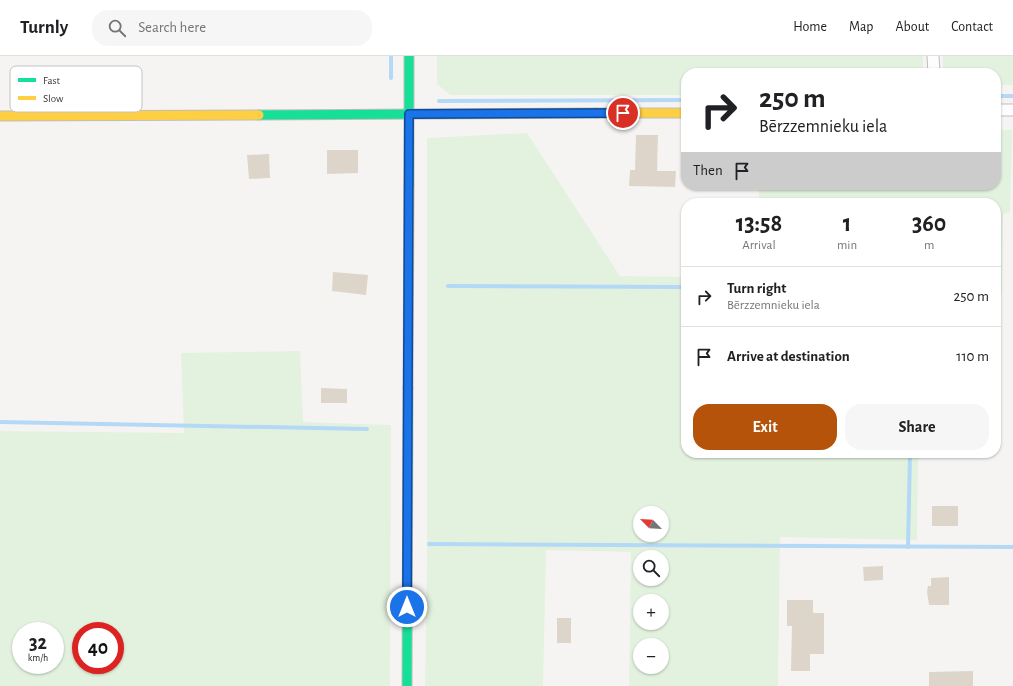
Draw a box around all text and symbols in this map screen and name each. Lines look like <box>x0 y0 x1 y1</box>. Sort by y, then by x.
search box <box>92 10 372 46</box>
icon: search <box>106 17 128 39</box>
text: Turnly <box>20 18 68 37</box>
text: Search here <box>138 20 206 35</box>
text: Home <box>793 20 827 34</box>
text: Map <box>849 20 873 34</box>
text: About <box>895 20 929 34</box>
text: Contact <box>951 20 993 34</box>
legend <box>10 66 142 112</box>
text: Fast <box>43 75 61 86</box>
icon: right <box>693 84 745 136</box>
text: 250 m <box>759 85 826 113</box>
text: Slow <box>43 93 64 104</box>
pin <box>606 96 640 130</box>
icon: arrive <box>612 102 634 124</box>
text: Bērzzemnieku iela <box>759 118 887 136</box>
icon: arrive <box>731 160 753 182</box>
text: Then <box>693 163 723 178</box>
text: 13:58 <box>736 212 782 236</box>
text: 1 <box>843 212 851 236</box>
text: 360 <box>912 212 946 236</box>
text: Arrival <box>742 239 776 252</box>
text: min <box>837 239 857 252</box>
text: m <box>924 239 934 252</box>
text: Turn right <box>727 281 786 296</box>
icon: right <box>693 286 715 308</box>
text: 250 m <box>954 289 989 304</box>
text: Bērzzemnieku iela <box>727 299 820 312</box>
icon: arrive <box>693 346 715 368</box>
text: Arrive at destination <box>727 349 850 364</box>
text: 110 m <box>956 349 989 364</box>
button: Exit <box>693 404 837 450</box>
button: Share <box>845 404 989 450</box>
north arrow <box>633 506 669 542</box>
map controls <box>633 506 669 674</box>
button: search <box>633 550 669 586</box>
position arrow <box>386 586 428 628</box>
button: + <box>633 594 669 630</box>
speed limit sign: 40 <box>72 622 124 674</box>
text: 32 <box>29 633 47 653</box>
button: − <box>633 638 669 674</box>
text: km/h <box>28 653 48 663</box>

